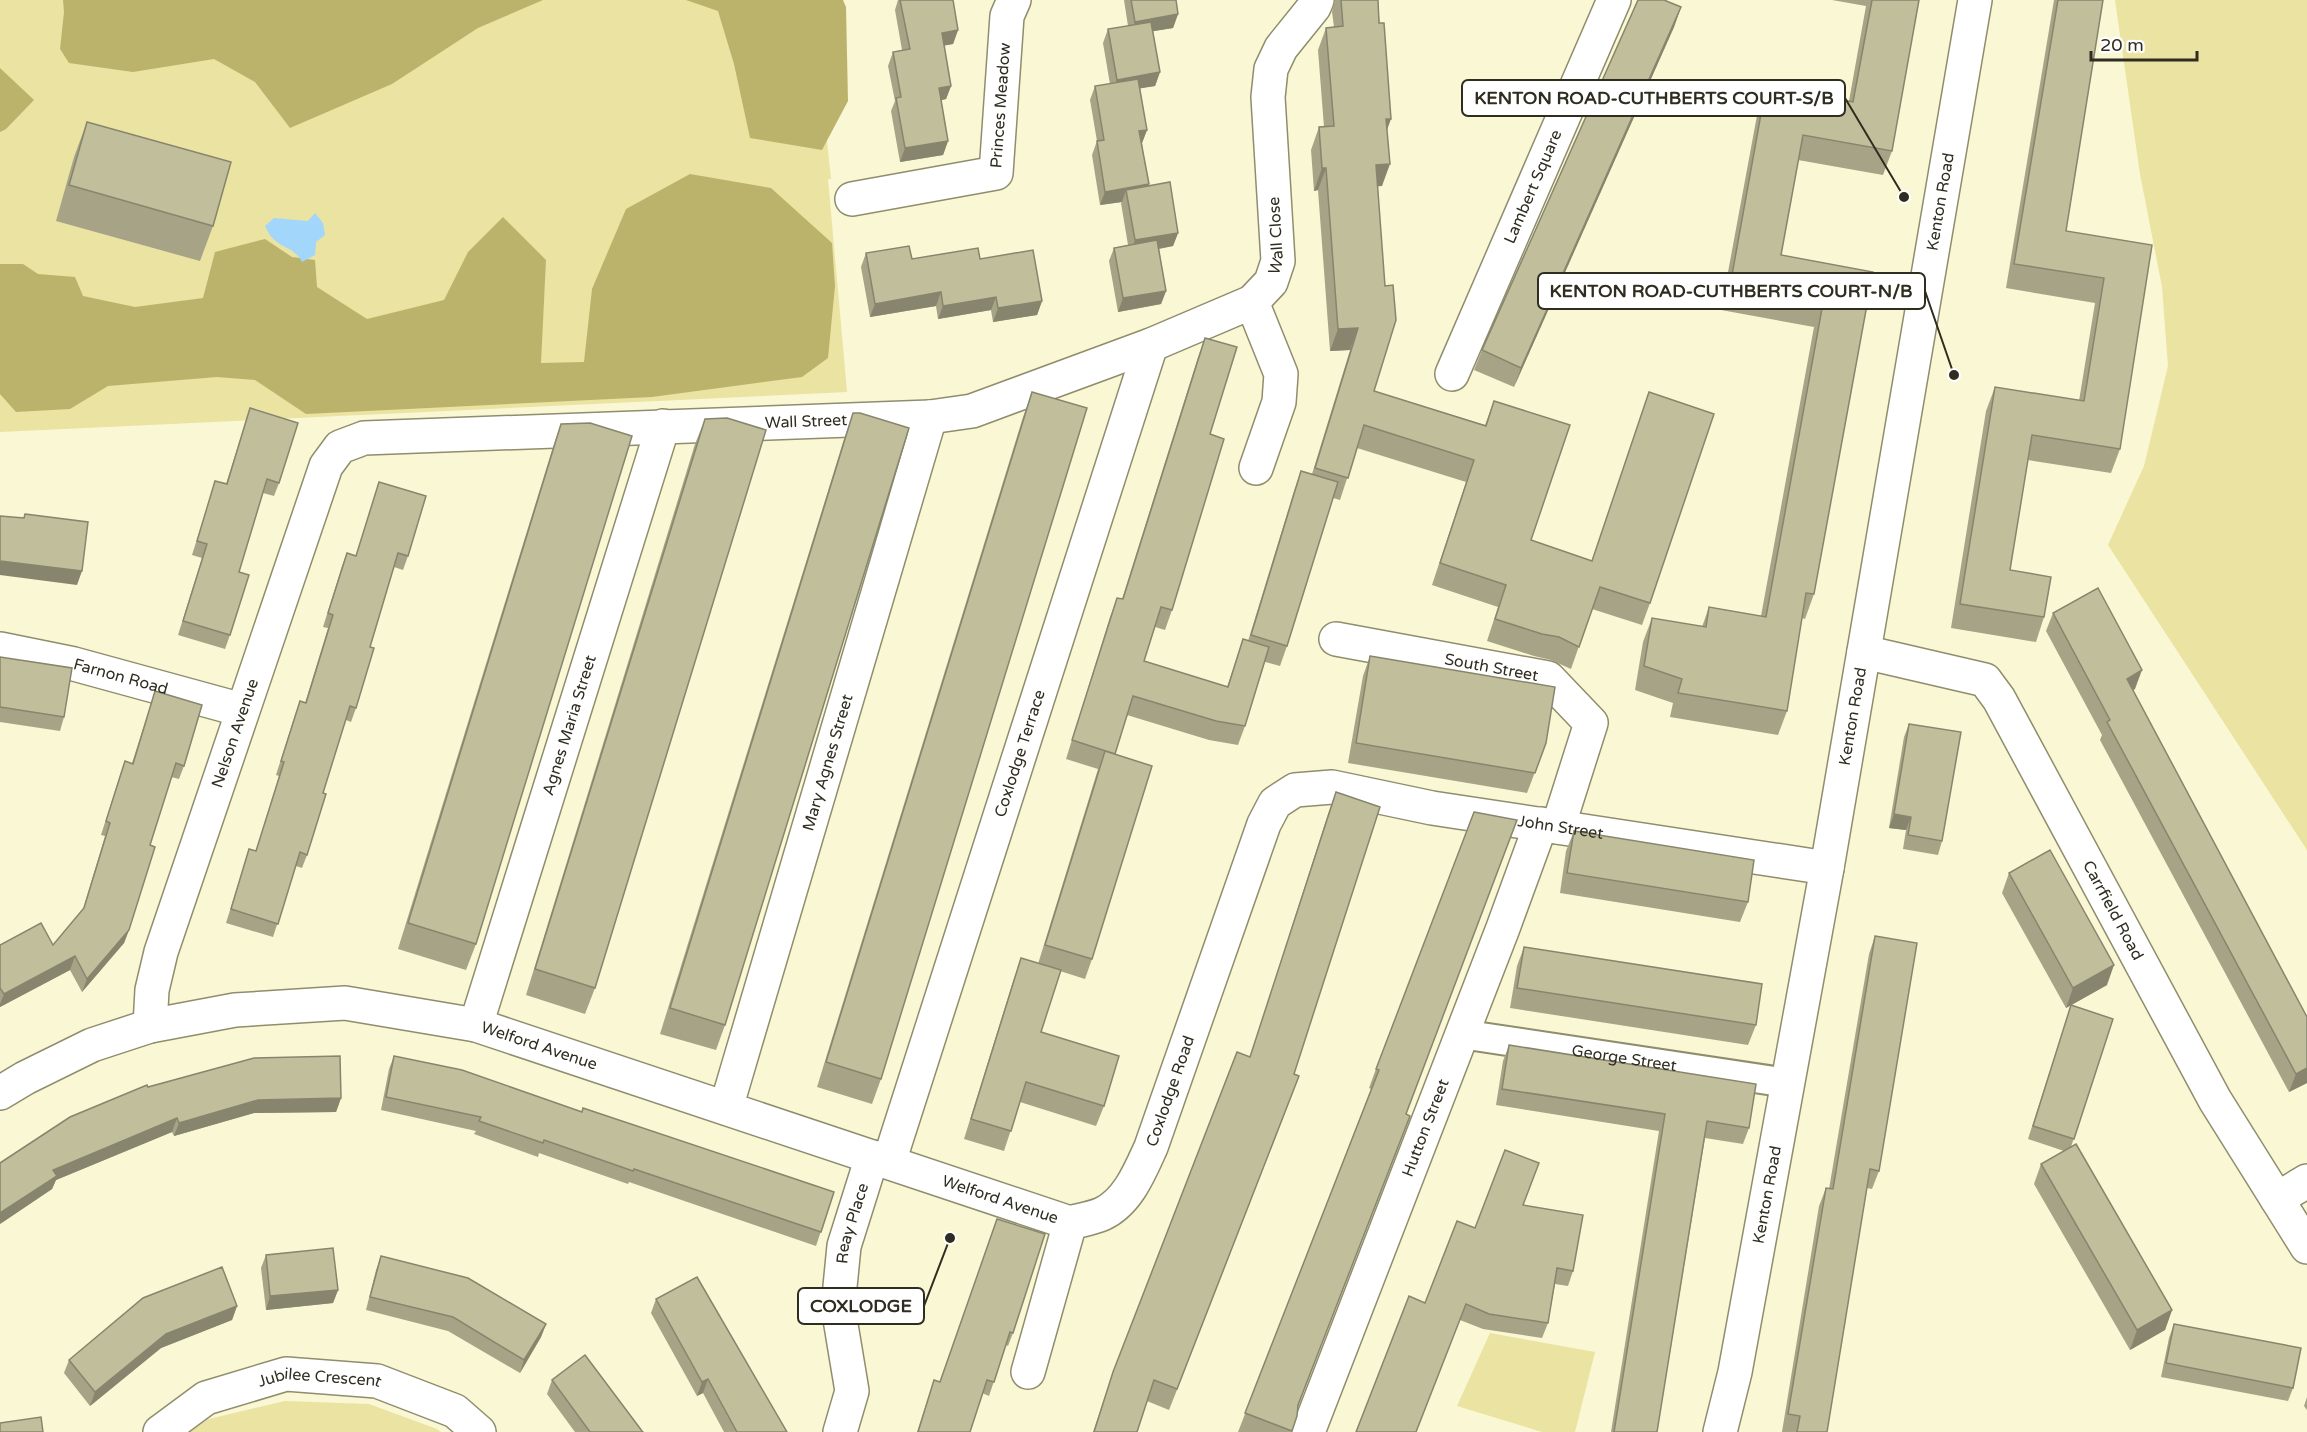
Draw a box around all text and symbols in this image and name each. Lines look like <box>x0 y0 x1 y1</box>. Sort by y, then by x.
scale bar <box>2091 24 2198 62</box>
text: 20 m <box>2100 34 2144 56</box>
street label: Princes Meadow <box>986 42 1015 169</box>
callout: KENTON ROAD-CUTHBERTS COURT-S/B <box>1462 80 1845 116</box>
text: KENTON ROAD-CUTHBERTS COURT-S/B <box>1474 87 1834 109</box>
street label: Lambert Square <box>1500 127 1567 247</box>
street label: Kenton Road <box>1922 151 1959 252</box>
street label: Wall Close <box>1264 196 1288 277</box>
callout: KENTON ROAD-CUTHBERTS COURT-N/B <box>1538 273 1925 309</box>
text: KENTON ROAD-CUTHBERTS COURT-N/B <box>1549 280 1913 302</box>
street label: Wall Street <box>765 410 848 433</box>
street label: South Street <box>1443 649 1540 686</box>
street label: Agnes Maria Street <box>538 653 601 798</box>
street label: Farnon Road <box>71 654 170 699</box>
street label: Kenton Road <box>1835 666 1871 767</box>
street label: Nelson Avenue <box>207 676 263 791</box>
street label: Coxlodge Terrace <box>990 687 1050 820</box>
street label: Mary Agnes Street <box>798 692 858 834</box>
street label: John Street <box>1516 811 1605 844</box>
street label: Carrfield Road <box>2078 857 2148 964</box>
street label: Welford Avenue <box>478 1017 600 1075</box>
street label: Coxlodge Road <box>1142 1033 1199 1150</box>
street label: George Street <box>1570 1041 1678 1076</box>
street label: Hutton Street <box>1398 1076 1454 1180</box>
street label: Kenton Road <box>1749 1144 1786 1245</box>
street label: Welford Avenue <box>939 1171 1061 1228</box>
street label: Reay Place <box>832 1181 873 1265</box>
callout: COXLODGE <box>798 1288 924 1324</box>
text: COXLODGE <box>810 1295 912 1317</box>
street label: Jubilee Crescent <box>255 1364 385 1392</box>

